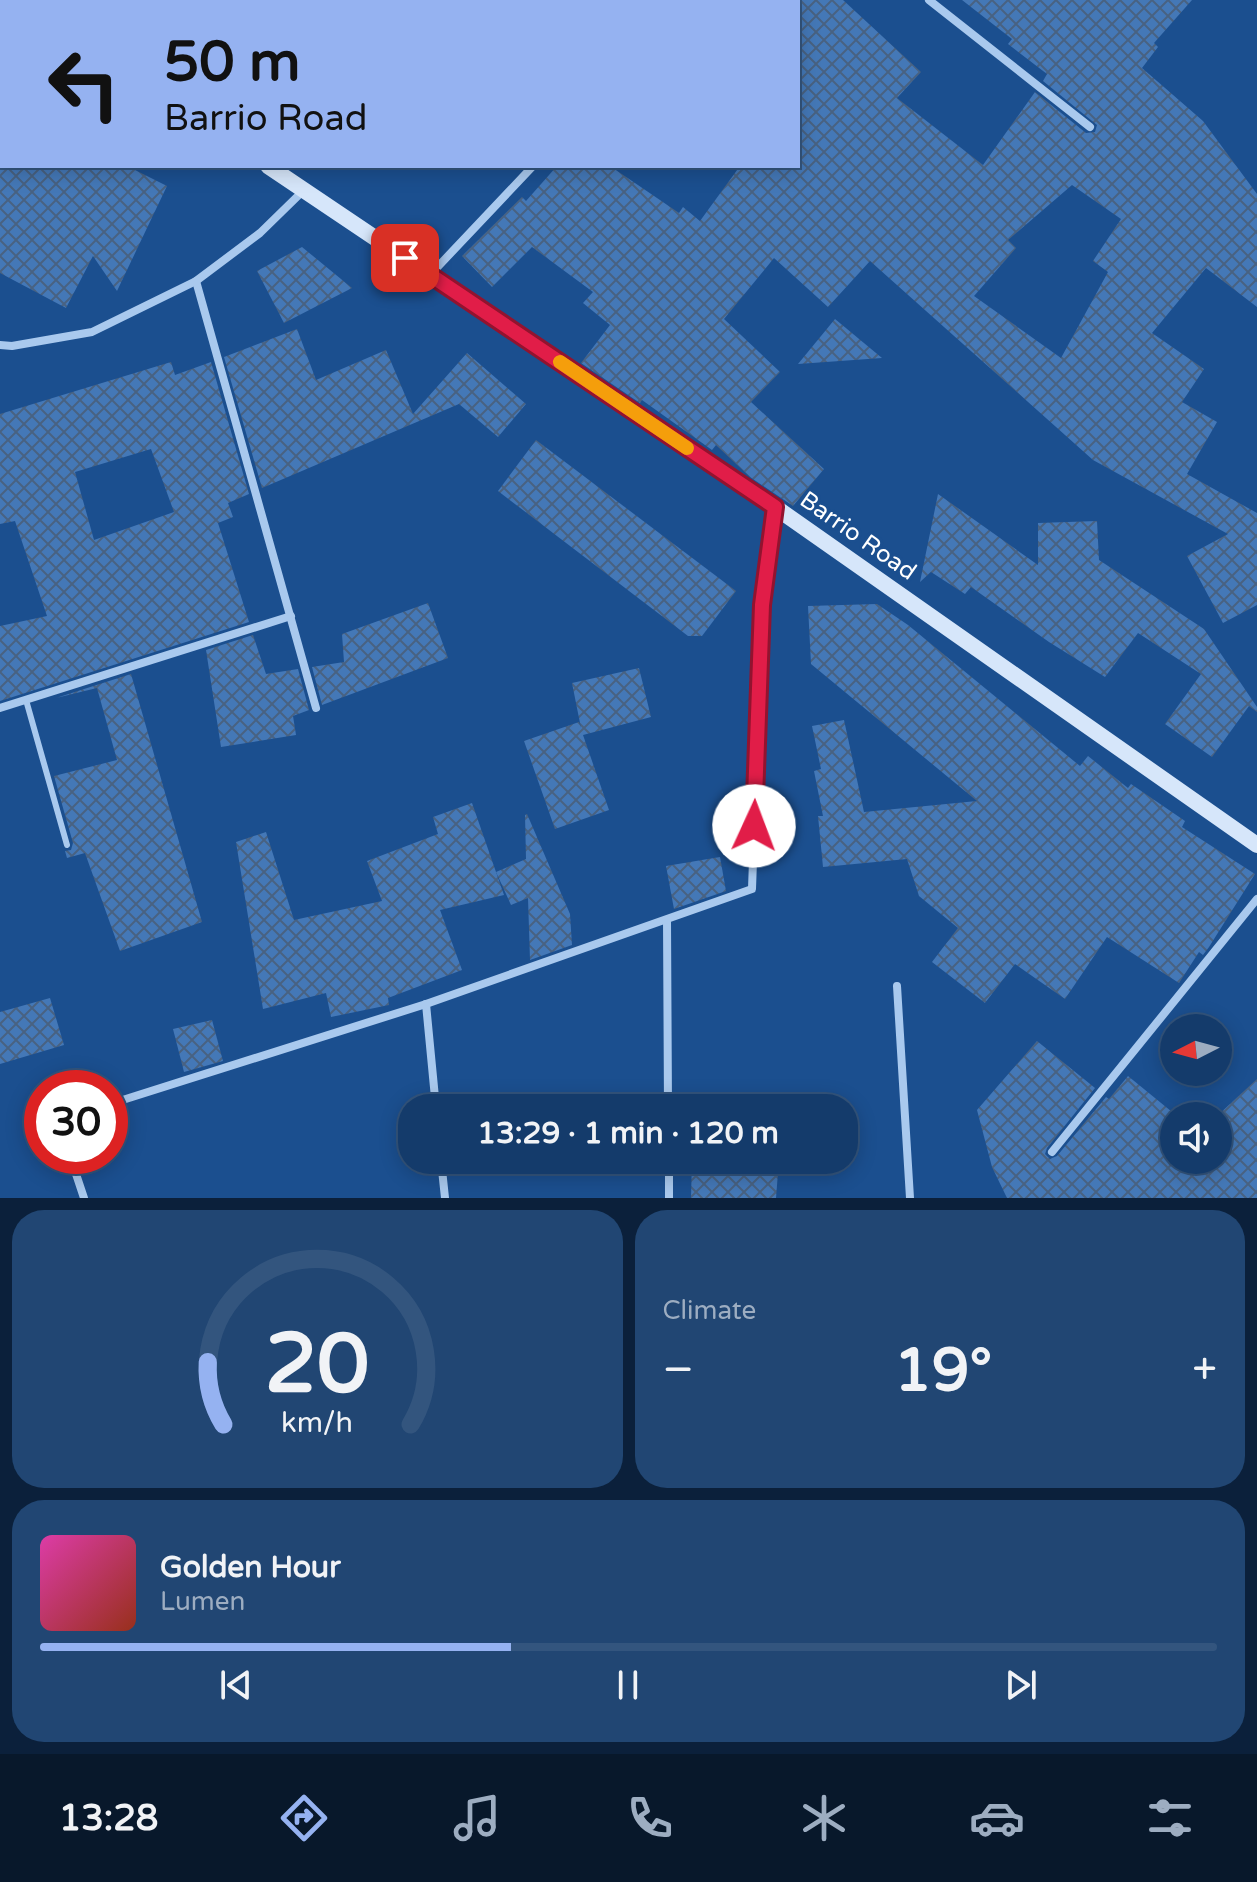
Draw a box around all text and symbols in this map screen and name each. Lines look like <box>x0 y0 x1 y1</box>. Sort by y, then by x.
text: 50 m <box>164 29 300 96</box>
icon: left <box>32 32 136 136</box>
text: Barrio Road <box>164 97 367 140</box>
pin <box>371 224 439 292</box>
icon: arrive <box>383 236 427 280</box>
street label: Barrio Road <box>794 485 922 587</box>
position arrow <box>712 784 796 868</box>
north arrow <box>1160 1014 1232 1086</box>
map controls <box>1160 1014 1232 1174</box>
speed limit sign: 30 <box>24 1070 128 1174</box>
button: sound <box>1160 1102 1232 1174</box>
text: 13:29 · 1 min · 120 m <box>477 1115 779 1152</box>
text: Climate <box>663 1295 756 1326</box>
text: 20 <box>265 1315 369 1415</box>
text: 19° <box>894 1335 992 1407</box>
text: − <box>663 1344 694 1397</box>
text: + <box>1192 1344 1217 1397</box>
text: km/h <box>281 1406 353 1440</box>
text: Golden Hour <box>160 1549 341 1586</box>
text: Lumen <box>160 1586 245 1617</box>
icon: previous <box>214 1663 258 1707</box>
icon: pause <box>606 1663 650 1707</box>
icon: next <box>999 1663 1043 1707</box>
icon: directions <box>276 1790 332 1846</box>
icon: music <box>449 1790 505 1846</box>
icon: phone <box>622 1790 678 1846</box>
icon: climate <box>796 1790 852 1846</box>
icon: car <box>969 1790 1025 1846</box>
icon: filters <box>1142 1790 1198 1846</box>
text: 13:28 <box>59 1797 158 1840</box>

